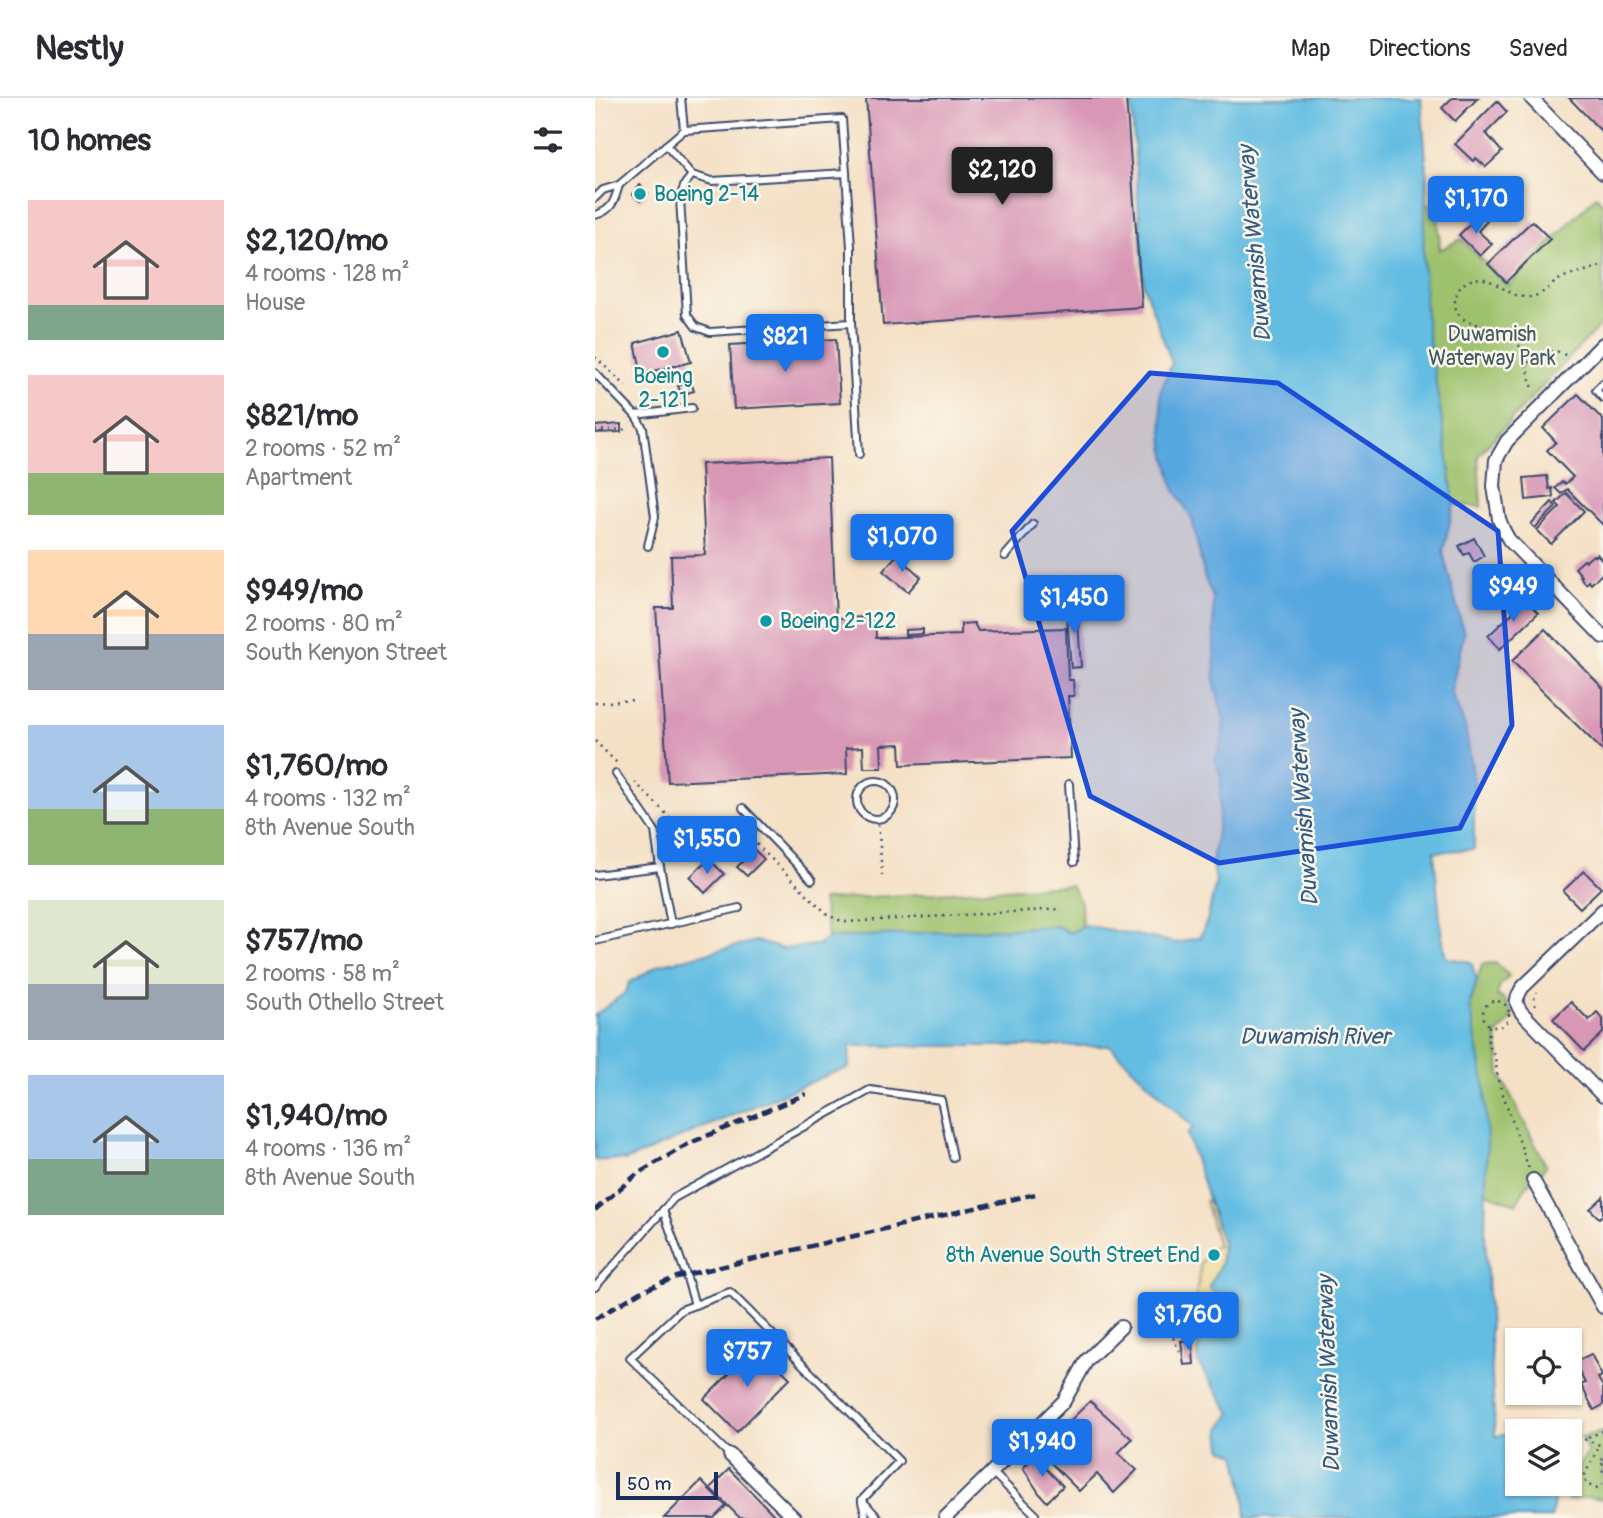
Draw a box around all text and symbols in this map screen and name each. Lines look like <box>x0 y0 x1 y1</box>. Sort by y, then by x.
text: Nestly <box>35 28 124 69</box>
text: Map <box>1291 34 1331 63</box>
text: Directions <box>1369 34 1470 63</box>
text: Saved <box>1508 34 1568 63</box>
icon: filters <box>529 121 567 159</box>
text: 10 homes <box>28 122 151 159</box>
water label: Duwamish Waterway <box>1231 141 1278 343</box>
pin: $2,120 <box>945 148 1059 207</box>
text: $2,120 <box>968 155 1036 184</box>
pin: $1,170 <box>1419 176 1533 236</box>
place label: Boeing 2-14 <box>654 181 759 208</box>
text: $1,170 <box>1444 184 1508 213</box>
marker: Boeing 2-14 <box>632 186 648 202</box>
text: $2,120/mo <box>245 222 388 259</box>
icon: home <box>84 228 168 312</box>
text: 4 rooms · 128 m² <box>245 259 410 288</box>
text: House <box>245 288 305 317</box>
pin: $821 <box>744 314 826 374</box>
park label: Duwamish Waterway Park <box>1428 321 1556 372</box>
text: $821 <box>762 322 808 351</box>
marker: Boeing 2-121 <box>655 344 671 360</box>
place label: Boeing 2-121 <box>633 363 693 414</box>
text: $821/mo <box>245 397 358 434</box>
icon: home <box>84 403 168 487</box>
text: 2 rooms · 52 m² <box>245 434 401 463</box>
text: Apartment <box>245 463 352 492</box>
pin: $1,070 <box>845 514 959 574</box>
text: $1,070 <box>867 522 937 551</box>
pin: $949 <box>1472 564 1554 624</box>
text: $949/mo <box>245 572 363 609</box>
text: $949 <box>1488 572 1538 601</box>
pin: $1,450 <box>1017 575 1131 635</box>
icon: home <box>84 578 168 662</box>
text: $1,450 <box>1040 583 1108 612</box>
place label: Boeing 2-122 <box>780 608 896 635</box>
text: 2 rooms · 80 m² <box>245 609 403 638</box>
marker: Boeing 2-122 <box>758 613 774 629</box>
text: South Kenyon Street <box>245 638 447 667</box>
water label: Duwamish Waterway <box>1282 706 1325 907</box>
text: $1,760/mo <box>245 747 388 784</box>
icon: home <box>84 753 168 837</box>
text: 4 rooms · 132 m² <box>245 784 411 813</box>
text: 8th Avenue South <box>245 813 415 842</box>
pin: $1,550 <box>650 816 764 876</box>
text: $1,550 <box>673 824 741 853</box>
text: $757/mo <box>245 922 363 959</box>
icon: home <box>84 928 168 1012</box>
text: 2 rooms · 58 m² <box>245 959 400 988</box>
text: South Othello Street <box>245 988 444 1017</box>
water label: Duwamish River <box>1240 1022 1393 1051</box>
text: $1,940/mo <box>245 1097 387 1134</box>
icon: home <box>84 1103 168 1187</box>
text: 4 rooms · 136 m² <box>245 1134 411 1163</box>
text: 8th Avenue South <box>245 1163 415 1192</box>
place label: 8th Avenue South Street End <box>946 1242 1200 1269</box>
marker: 8th Avenue South Street End <box>1206 1247 1222 1263</box>
water label: Duwamish Waterway <box>1310 1272 1346 1473</box>
pin: $1,760 <box>1131 1292 1245 1352</box>
text: $1,760 <box>1154 1300 1222 1329</box>
map controls <box>1505 1328 1582 1496</box>
button: locate <box>1505 1328 1582 1405</box>
pin: $757 <box>706 1330 788 1389</box>
text: $757 <box>722 1337 772 1366</box>
button: layers <box>1505 1419 1582 1496</box>
pin: $1,940 <box>985 1420 1099 1479</box>
text: $1,940 <box>1008 1427 1076 1456</box>
scale bar <box>616 1469 717 1501</box>
text: 50 m <box>627 1472 671 1496</box>

